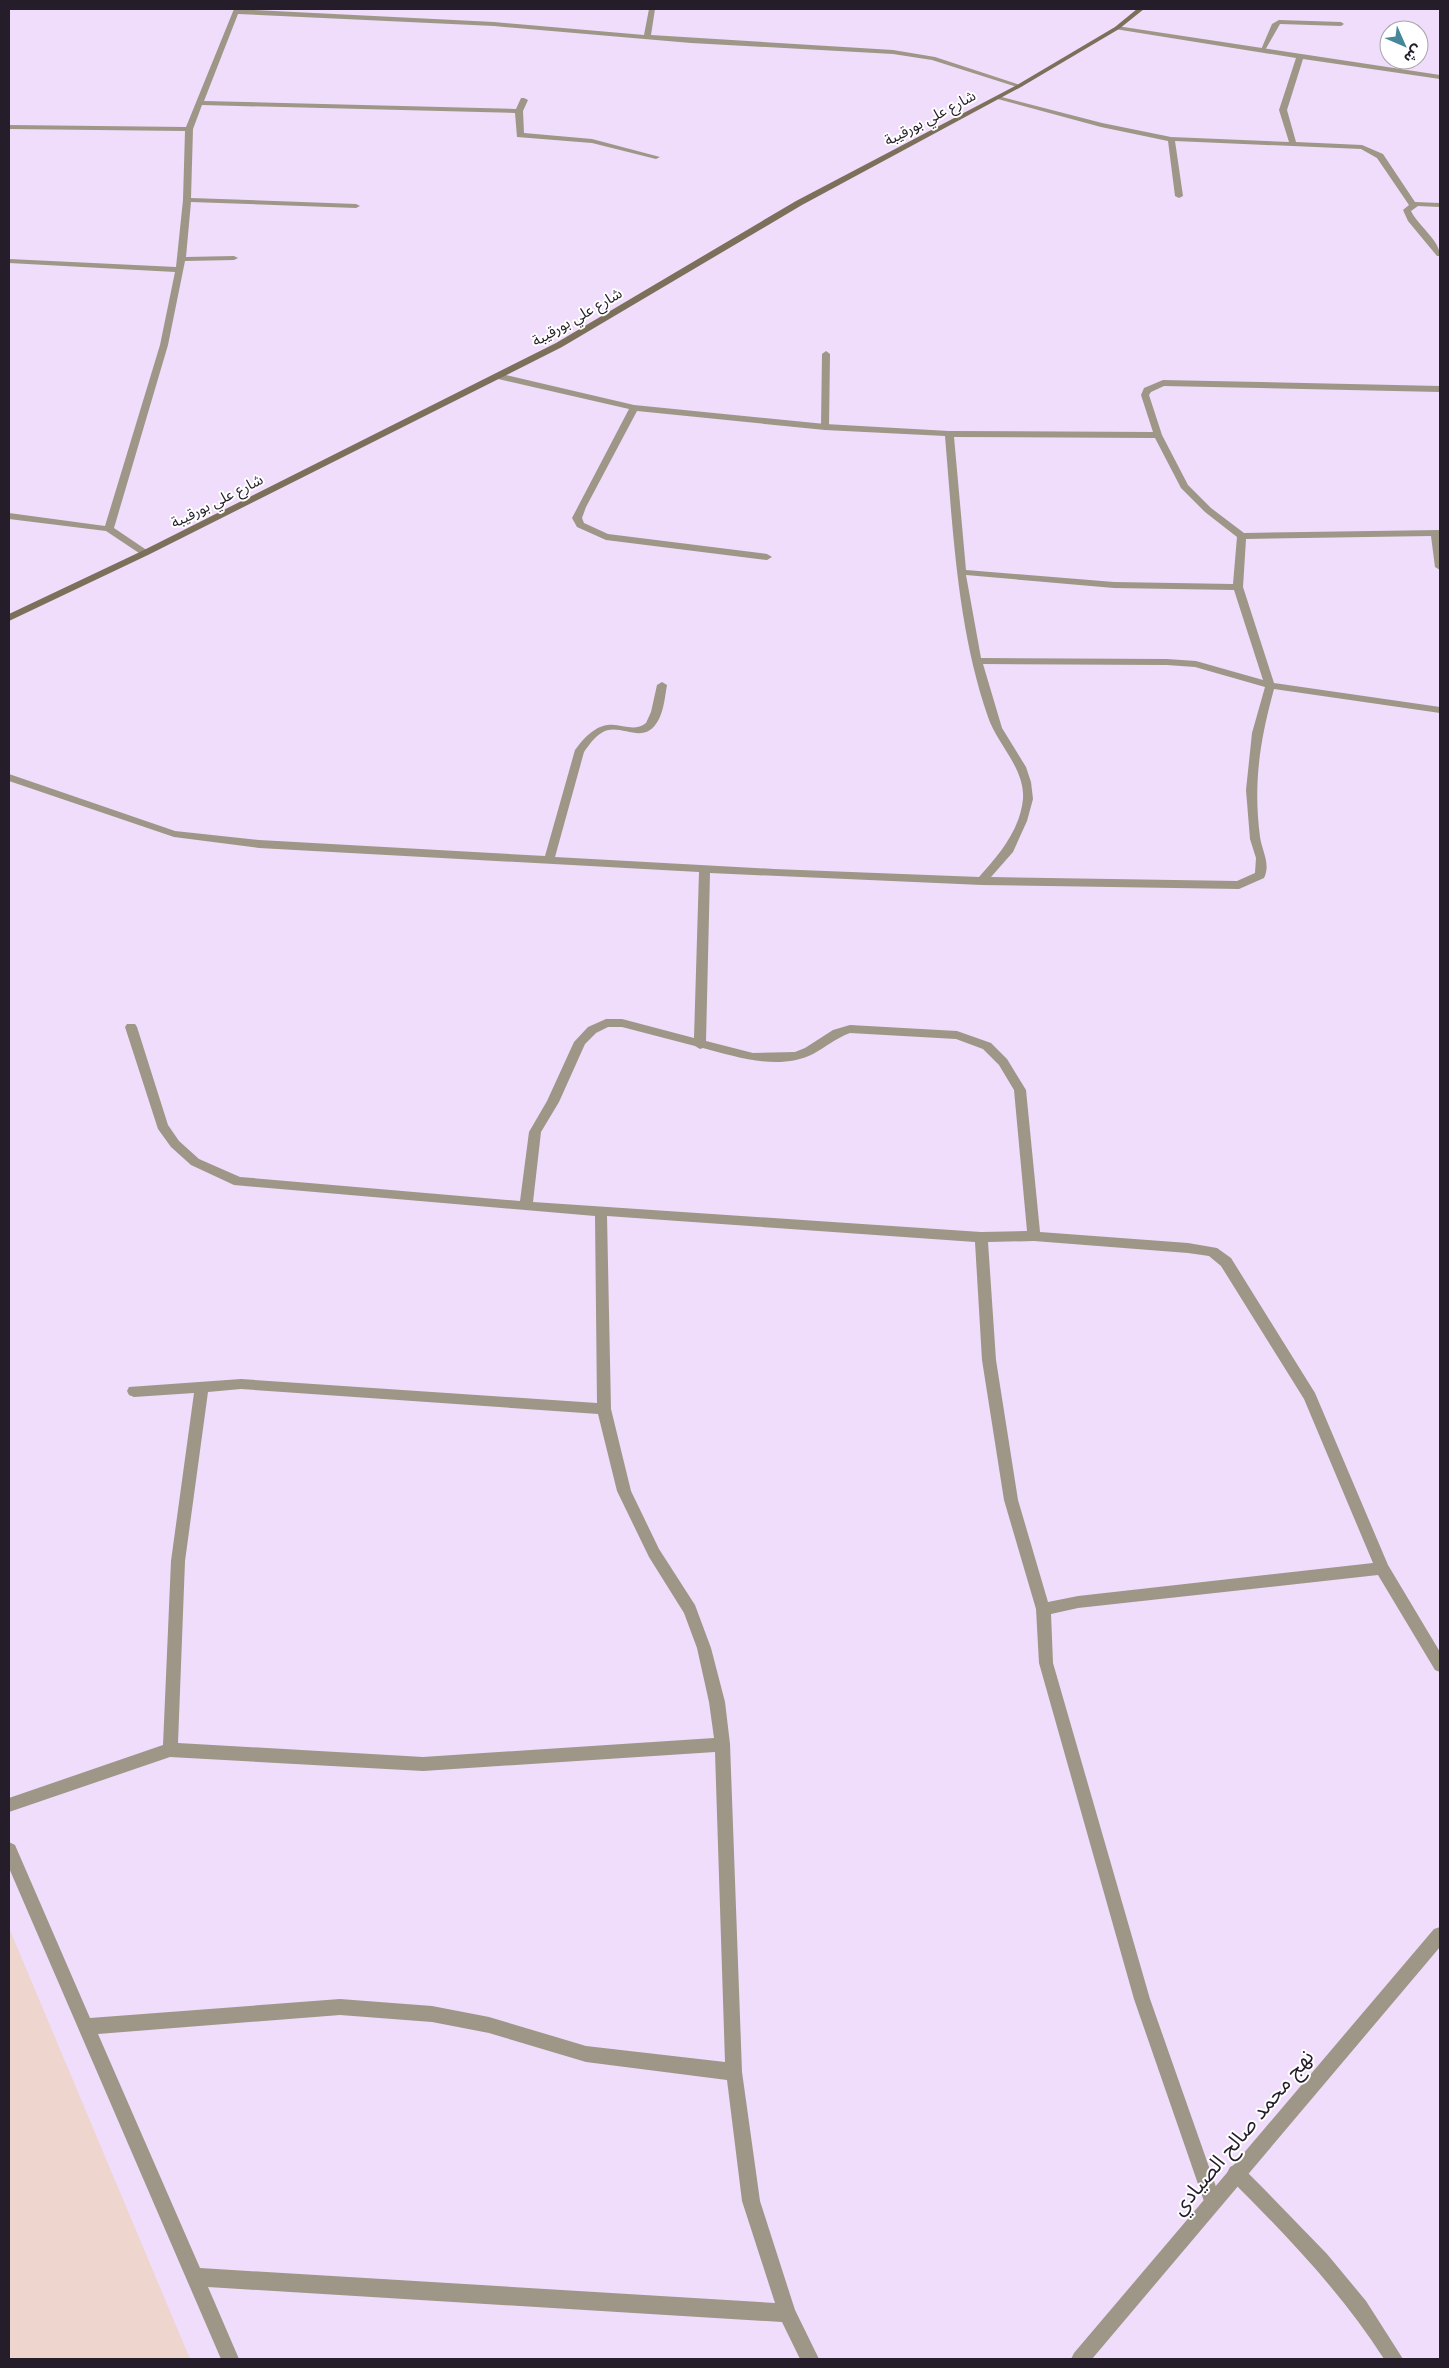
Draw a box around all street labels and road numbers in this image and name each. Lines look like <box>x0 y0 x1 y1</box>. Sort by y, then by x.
street label: شارع علي بورقيبة <box>881 86 980 152</box>
street label: شارع علي بورقيبة <box>529 284 627 353</box>
street label: شارع علي بورقيبة <box>168 470 268 535</box>
street label: نهج محمد صالح الصيادي <box>1166 2044 1321 2222</box>

